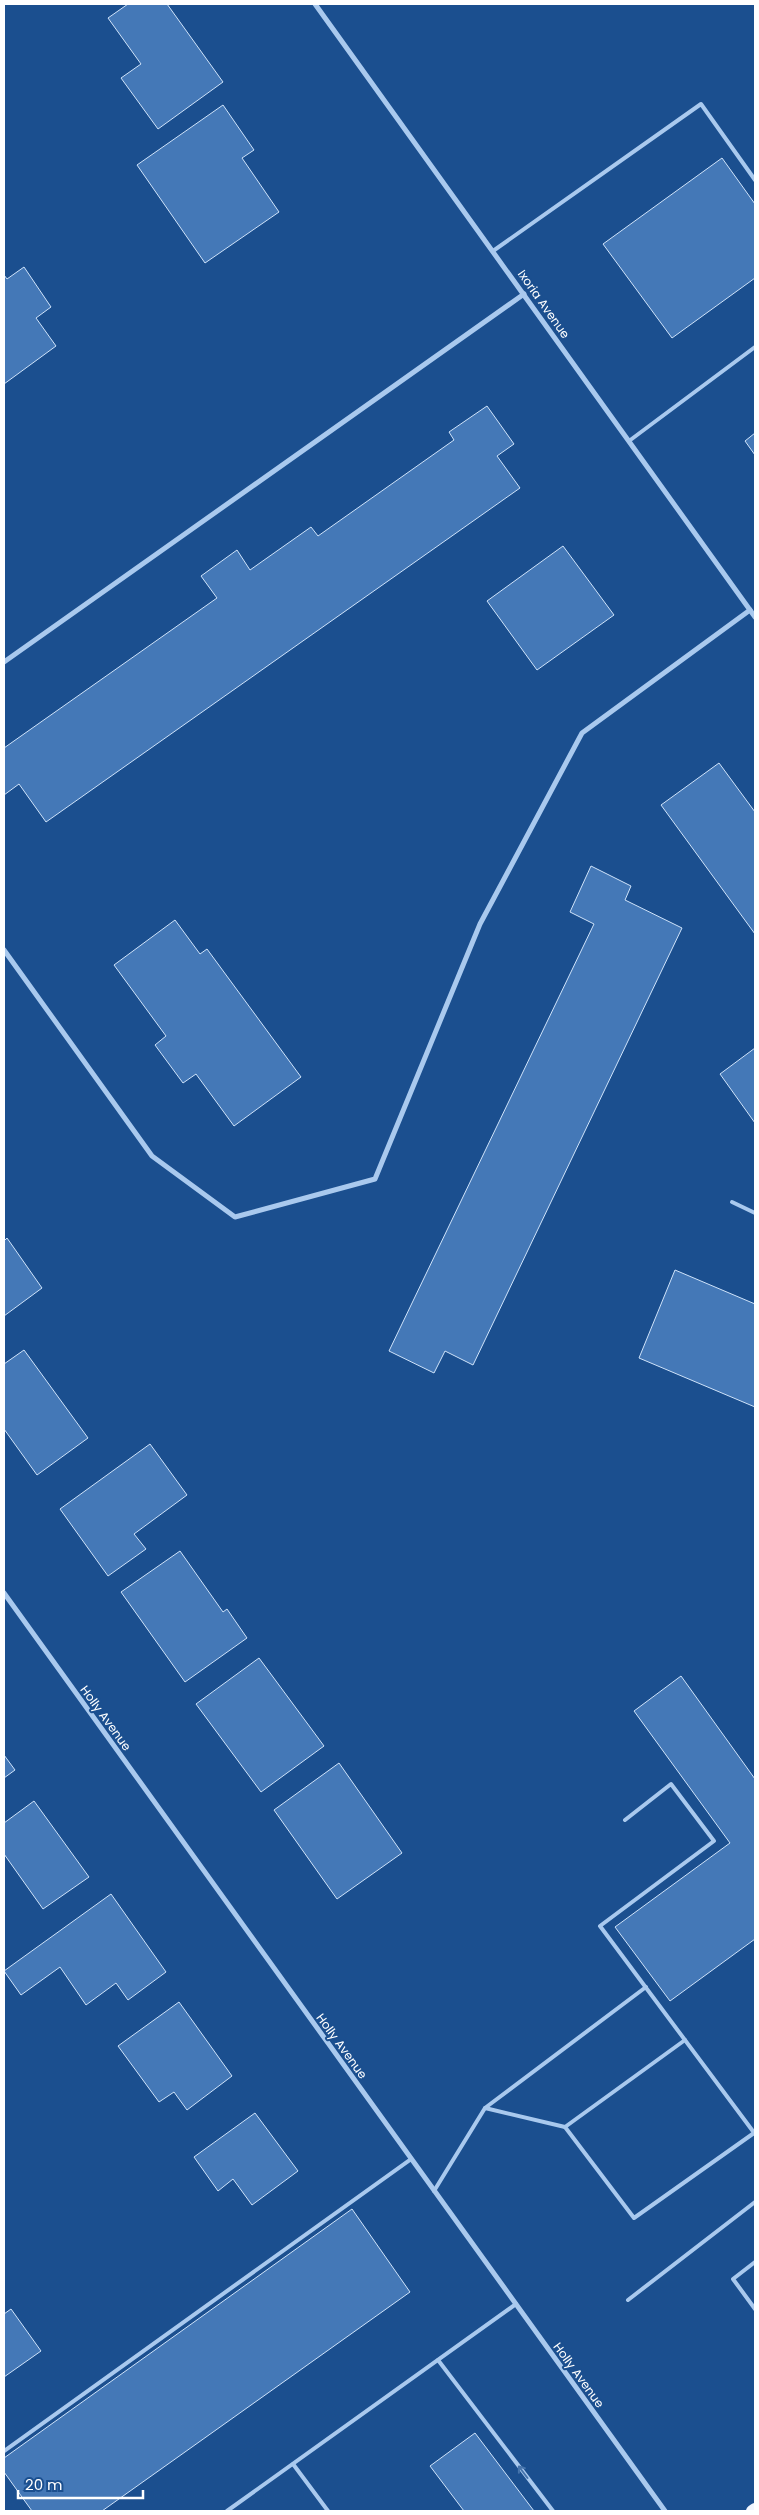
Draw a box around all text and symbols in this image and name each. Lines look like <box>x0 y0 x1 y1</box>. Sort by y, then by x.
street label: Ixoria Avenue <box>514 266 574 342</box>
street label: Holly Avenue <box>77 1682 135 1754</box>
street label: Holly Avenue <box>313 2010 371 2082</box>
street label: Holly Avenue <box>550 2339 608 2411</box>
one-way arrow <box>518 2465 528 2479</box>
scale bar <box>18 2468 142 2500</box>
text: 20 m <box>25 2474 63 2495</box>

